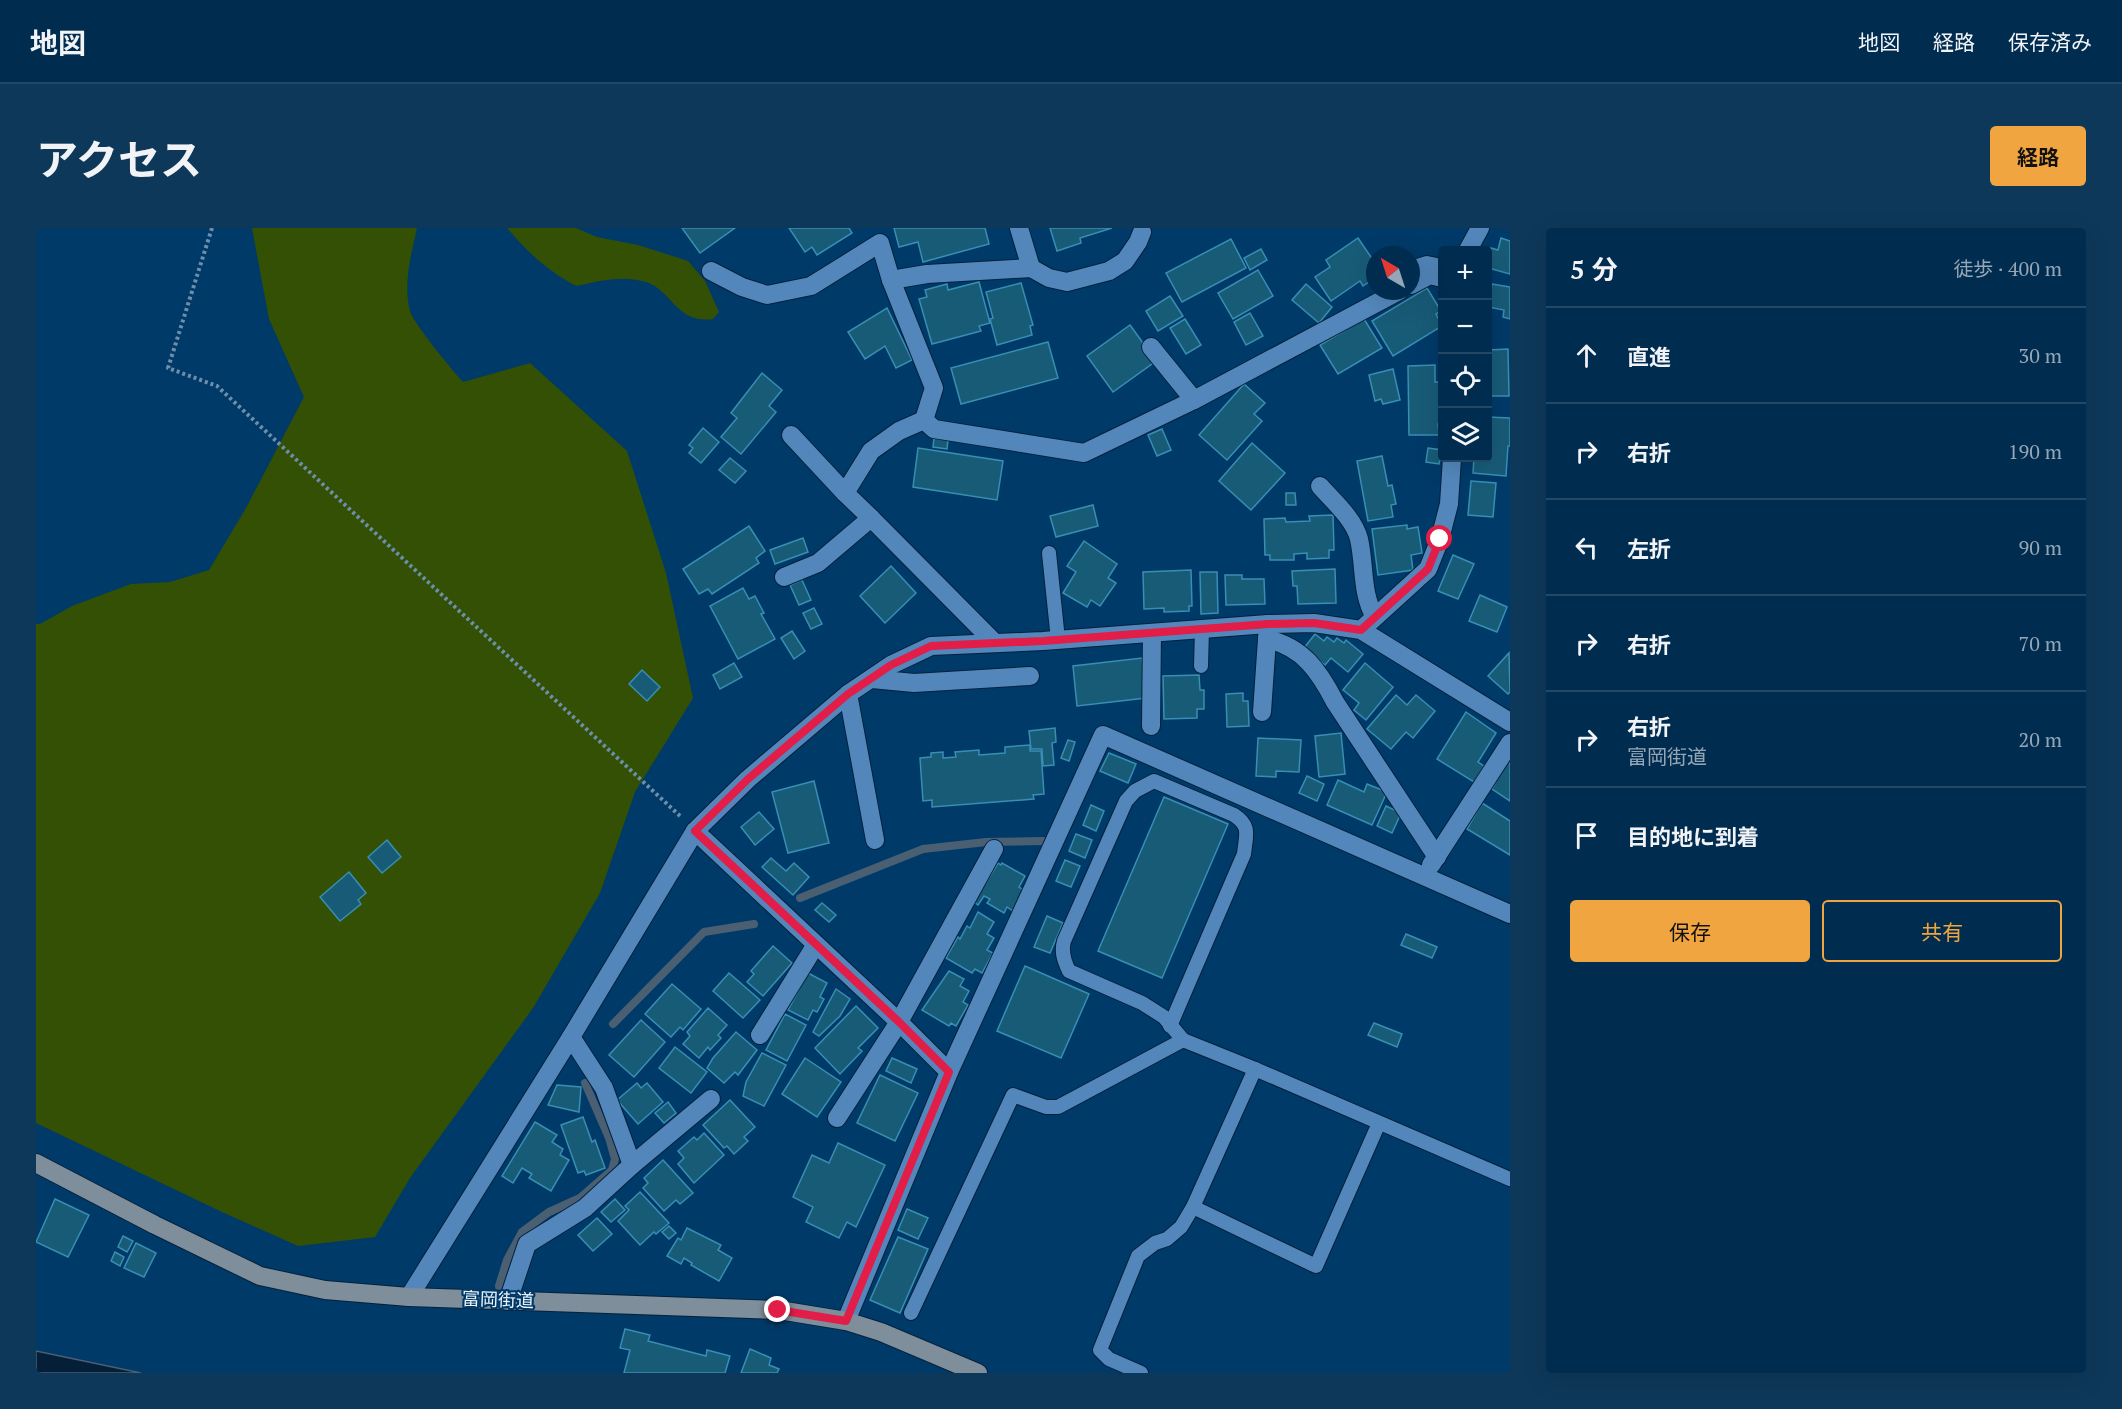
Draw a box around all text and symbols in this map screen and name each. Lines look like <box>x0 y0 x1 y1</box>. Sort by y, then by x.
text: 地図 <box>30 24 86 61</box>
text: 地図 <box>1858 28 1900 56</box>
text: 経路 <box>1933 28 1975 56</box>
text: 保存済み <box>2008 28 2092 56</box>
button: 経路 <box>1990 126 2086 186</box>
text: アクセス <box>36 131 202 187</box>
north arrow <box>1366 246 1420 300</box>
map controls <box>1438 246 1492 462</box>
button: + <box>1438 246 1492 300</box>
text: 5 分 <box>1570 252 1618 286</box>
text: 徒歩 · 400 m <box>1953 255 2062 282</box>
button: − <box>1438 300 1492 354</box>
icon: ahead <box>1570 339 1603 372</box>
text: 直進 <box>1627 342 1671 371</box>
text: 30 m <box>2019 342 2062 369</box>
button: locate <box>1438 354 1492 408</box>
button: layers <box>1438 408 1492 462</box>
icon: right <box>1570 435 1603 468</box>
text: 右折 <box>1627 438 1671 467</box>
text: 190 m <box>2008 438 2062 465</box>
route start <box>1426 525 1452 551</box>
icon: left <box>1570 531 1603 564</box>
text: 左折 <box>1627 534 1671 563</box>
text: 90 m <box>2019 534 2062 561</box>
icon: right <box>1570 627 1603 660</box>
text: 右折 <box>1627 630 1671 659</box>
text: 70 m <box>2019 630 2062 657</box>
text: 右折 <box>1627 712 1671 741</box>
icon: right <box>1570 723 1603 756</box>
text: 20 m <box>2019 726 2062 753</box>
text: 富岡街道 <box>1627 743 1707 770</box>
icon: arrive <box>1570 819 1603 852</box>
text: 目的地に到着 <box>1627 822 1759 851</box>
button: 保存 <box>1570 900 1810 962</box>
button: 共有 <box>1822 900 2062 962</box>
street label: 富岡街道 <box>462 1286 534 1312</box>
route end <box>764 1296 790 1322</box>

